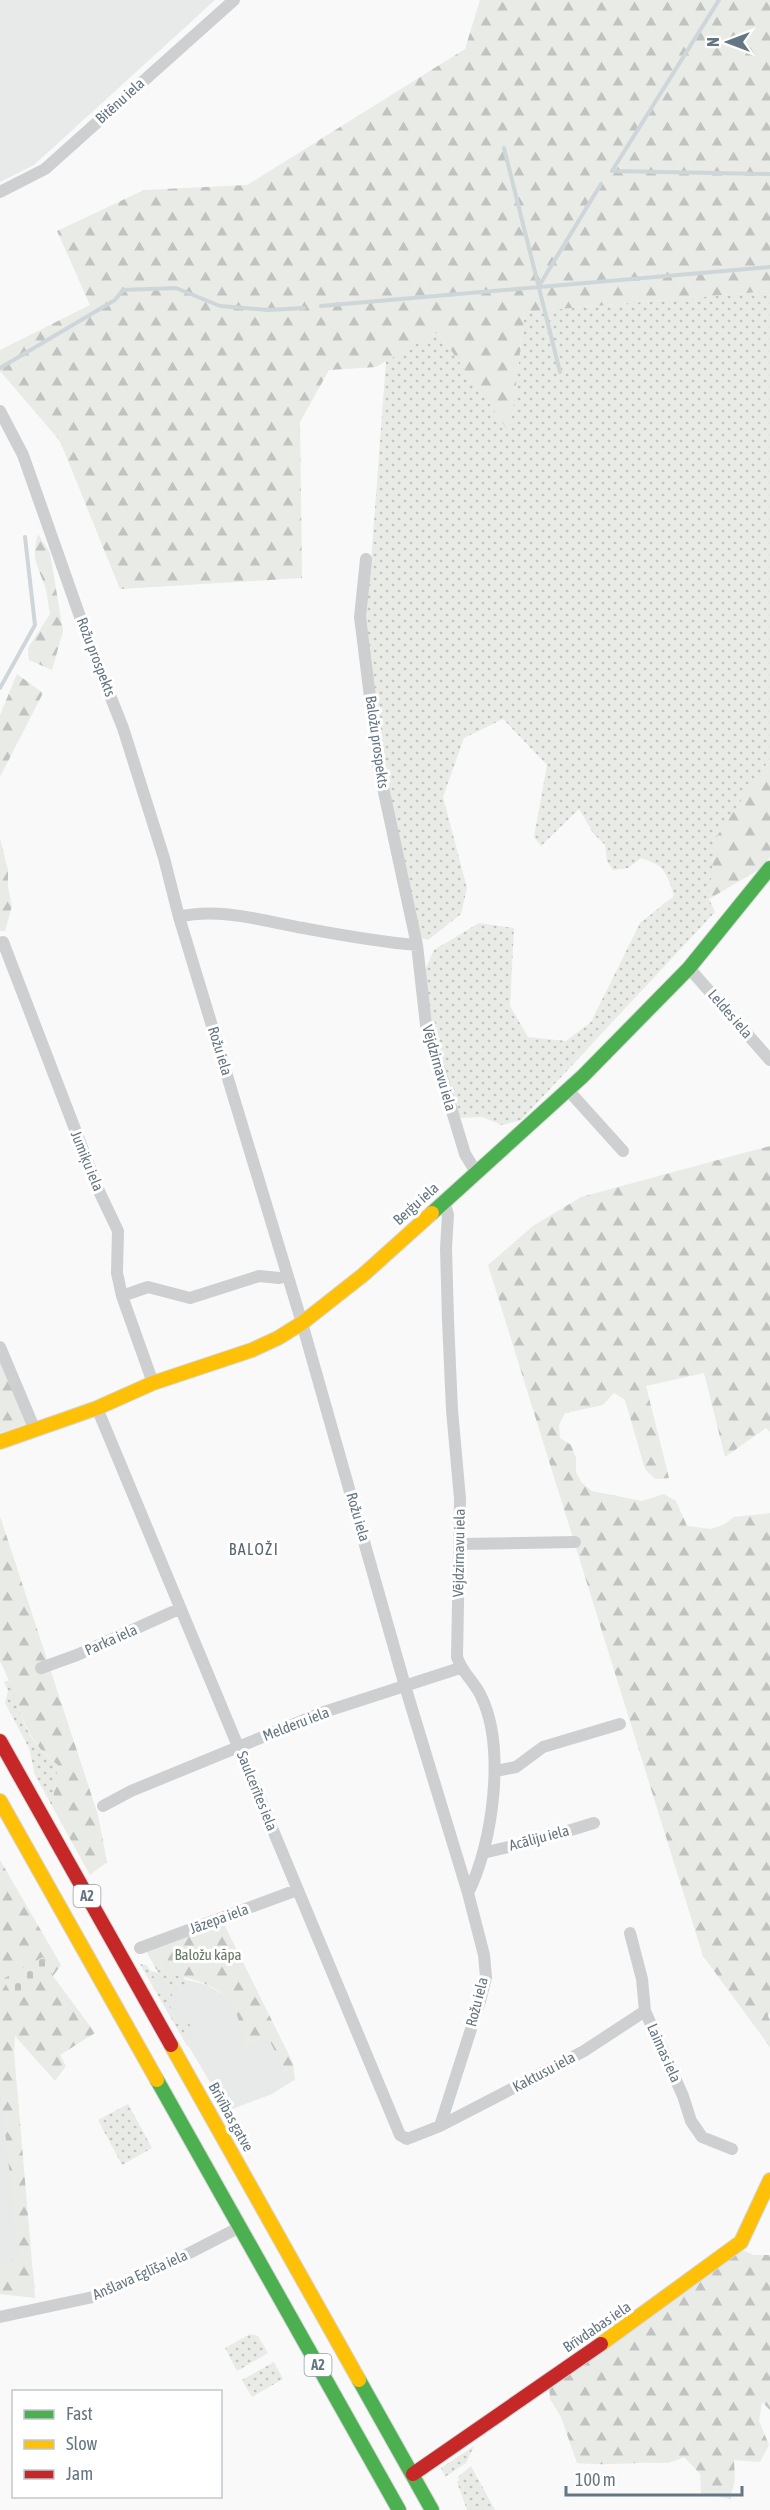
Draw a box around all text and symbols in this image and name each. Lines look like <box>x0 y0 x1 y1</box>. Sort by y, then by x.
north arrow <box>698 12 758 72</box>
text: N <box>704 37 722 47</box>
street label: Bitēnu iela <box>92 74 147 127</box>
street label: Rožu prospekts <box>74 615 119 699</box>
street label: Baložu prospekts <box>363 694 392 789</box>
street label: Leldes iela <box>705 986 756 1042</box>
street label: Vējdzirnavu iela <box>419 1023 460 1113</box>
street label: Rožu iela <box>205 1024 236 1077</box>
street label: Jumiķu iela <box>68 1128 107 1193</box>
street label: Berģu iela <box>390 1179 442 1228</box>
street label: Rožu iela <box>343 1490 374 1543</box>
street label: Vējdzirnavu iela <box>449 1509 468 1597</box>
district label: BALOŽI <box>229 1540 279 1558</box>
street label: Parka iela <box>82 1621 140 1659</box>
street label: Melderu iela <box>260 1703 331 1744</box>
street label: Saulcerītes iela <box>234 1749 281 1833</box>
street label: Acāliju iela <box>507 1821 571 1854</box>
road number: A2 <box>74 1885 100 1907</box>
street label: Jāzepa iela <box>187 1900 251 1937</box>
park label: Baložu kāpa <box>174 1946 242 1963</box>
street label: Rožu iela <box>462 1975 491 2028</box>
street label: Laimas iela <box>644 2021 685 2085</box>
street label: Kaktusu iela <box>510 2048 578 2095</box>
street label: Brīvības gatve <box>205 2079 257 2154</box>
street label: Anšlava Eglīša iela <box>90 2246 190 2303</box>
street label: Brīvdabas iela <box>560 2298 634 2355</box>
road number: A2 <box>304 2354 332 2376</box>
legend <box>12 2390 222 2498</box>
text: Fast <box>66 2403 93 2424</box>
text: Slow <box>66 2433 97 2454</box>
scale bar <box>566 2459 742 2497</box>
text: Jam <box>66 2463 93 2484</box>
text: 100 m <box>575 2469 616 2490</box>

